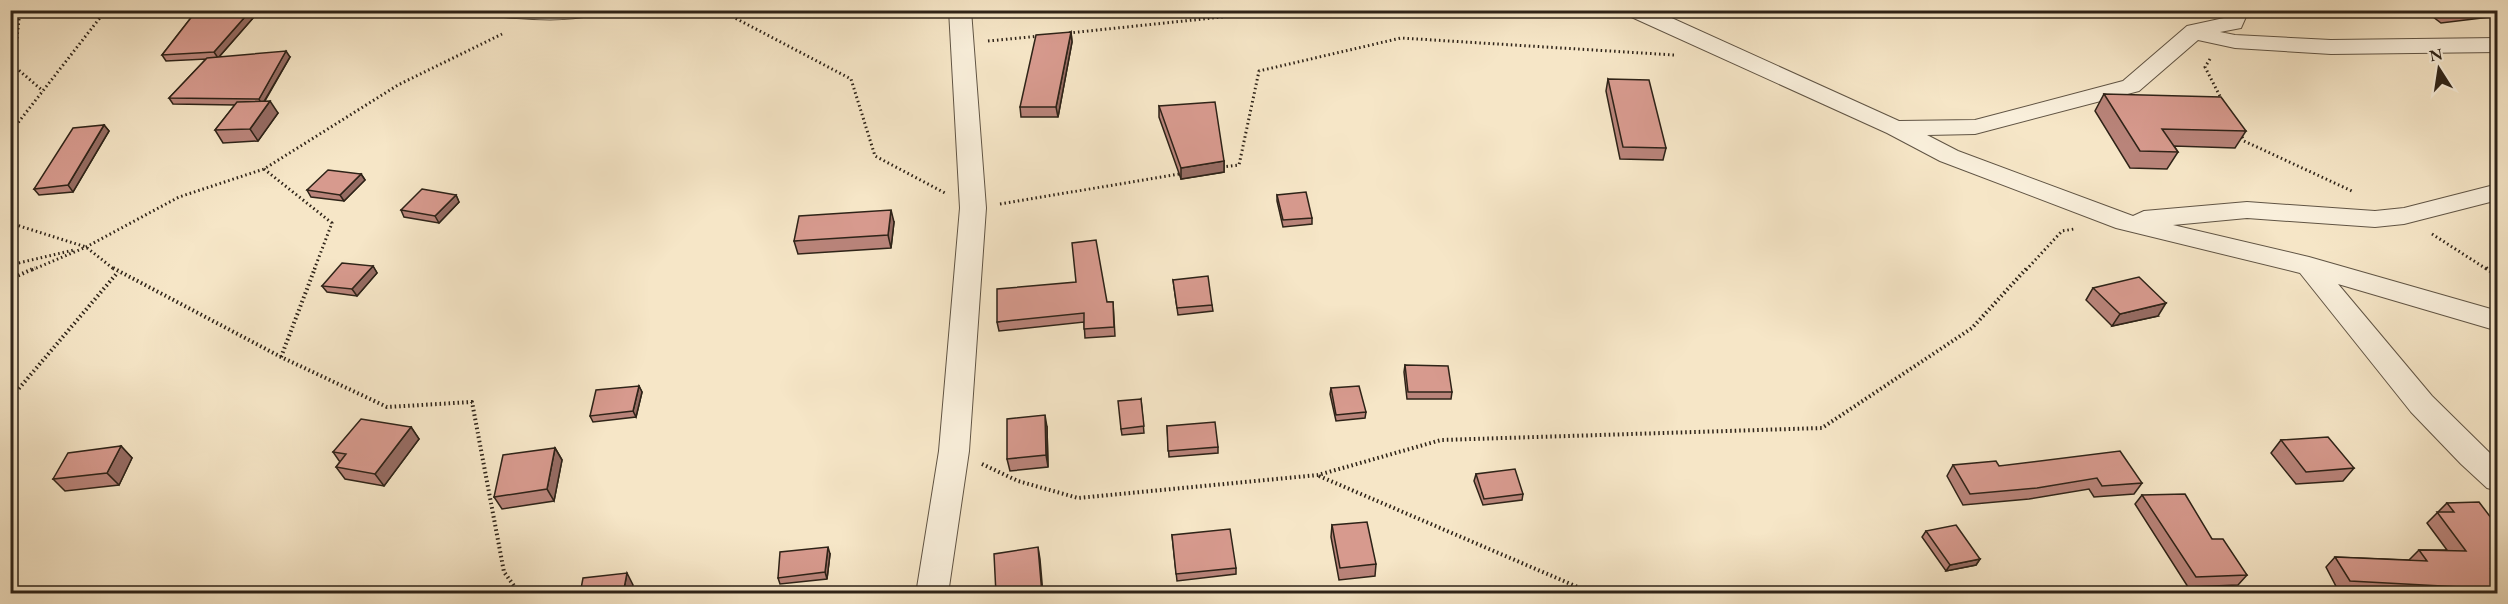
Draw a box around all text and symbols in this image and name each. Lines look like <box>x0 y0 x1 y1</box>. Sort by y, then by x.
north arrow <box>2409 39 2469 99</box>
text: N <box>2427 43 2445 66</box>

